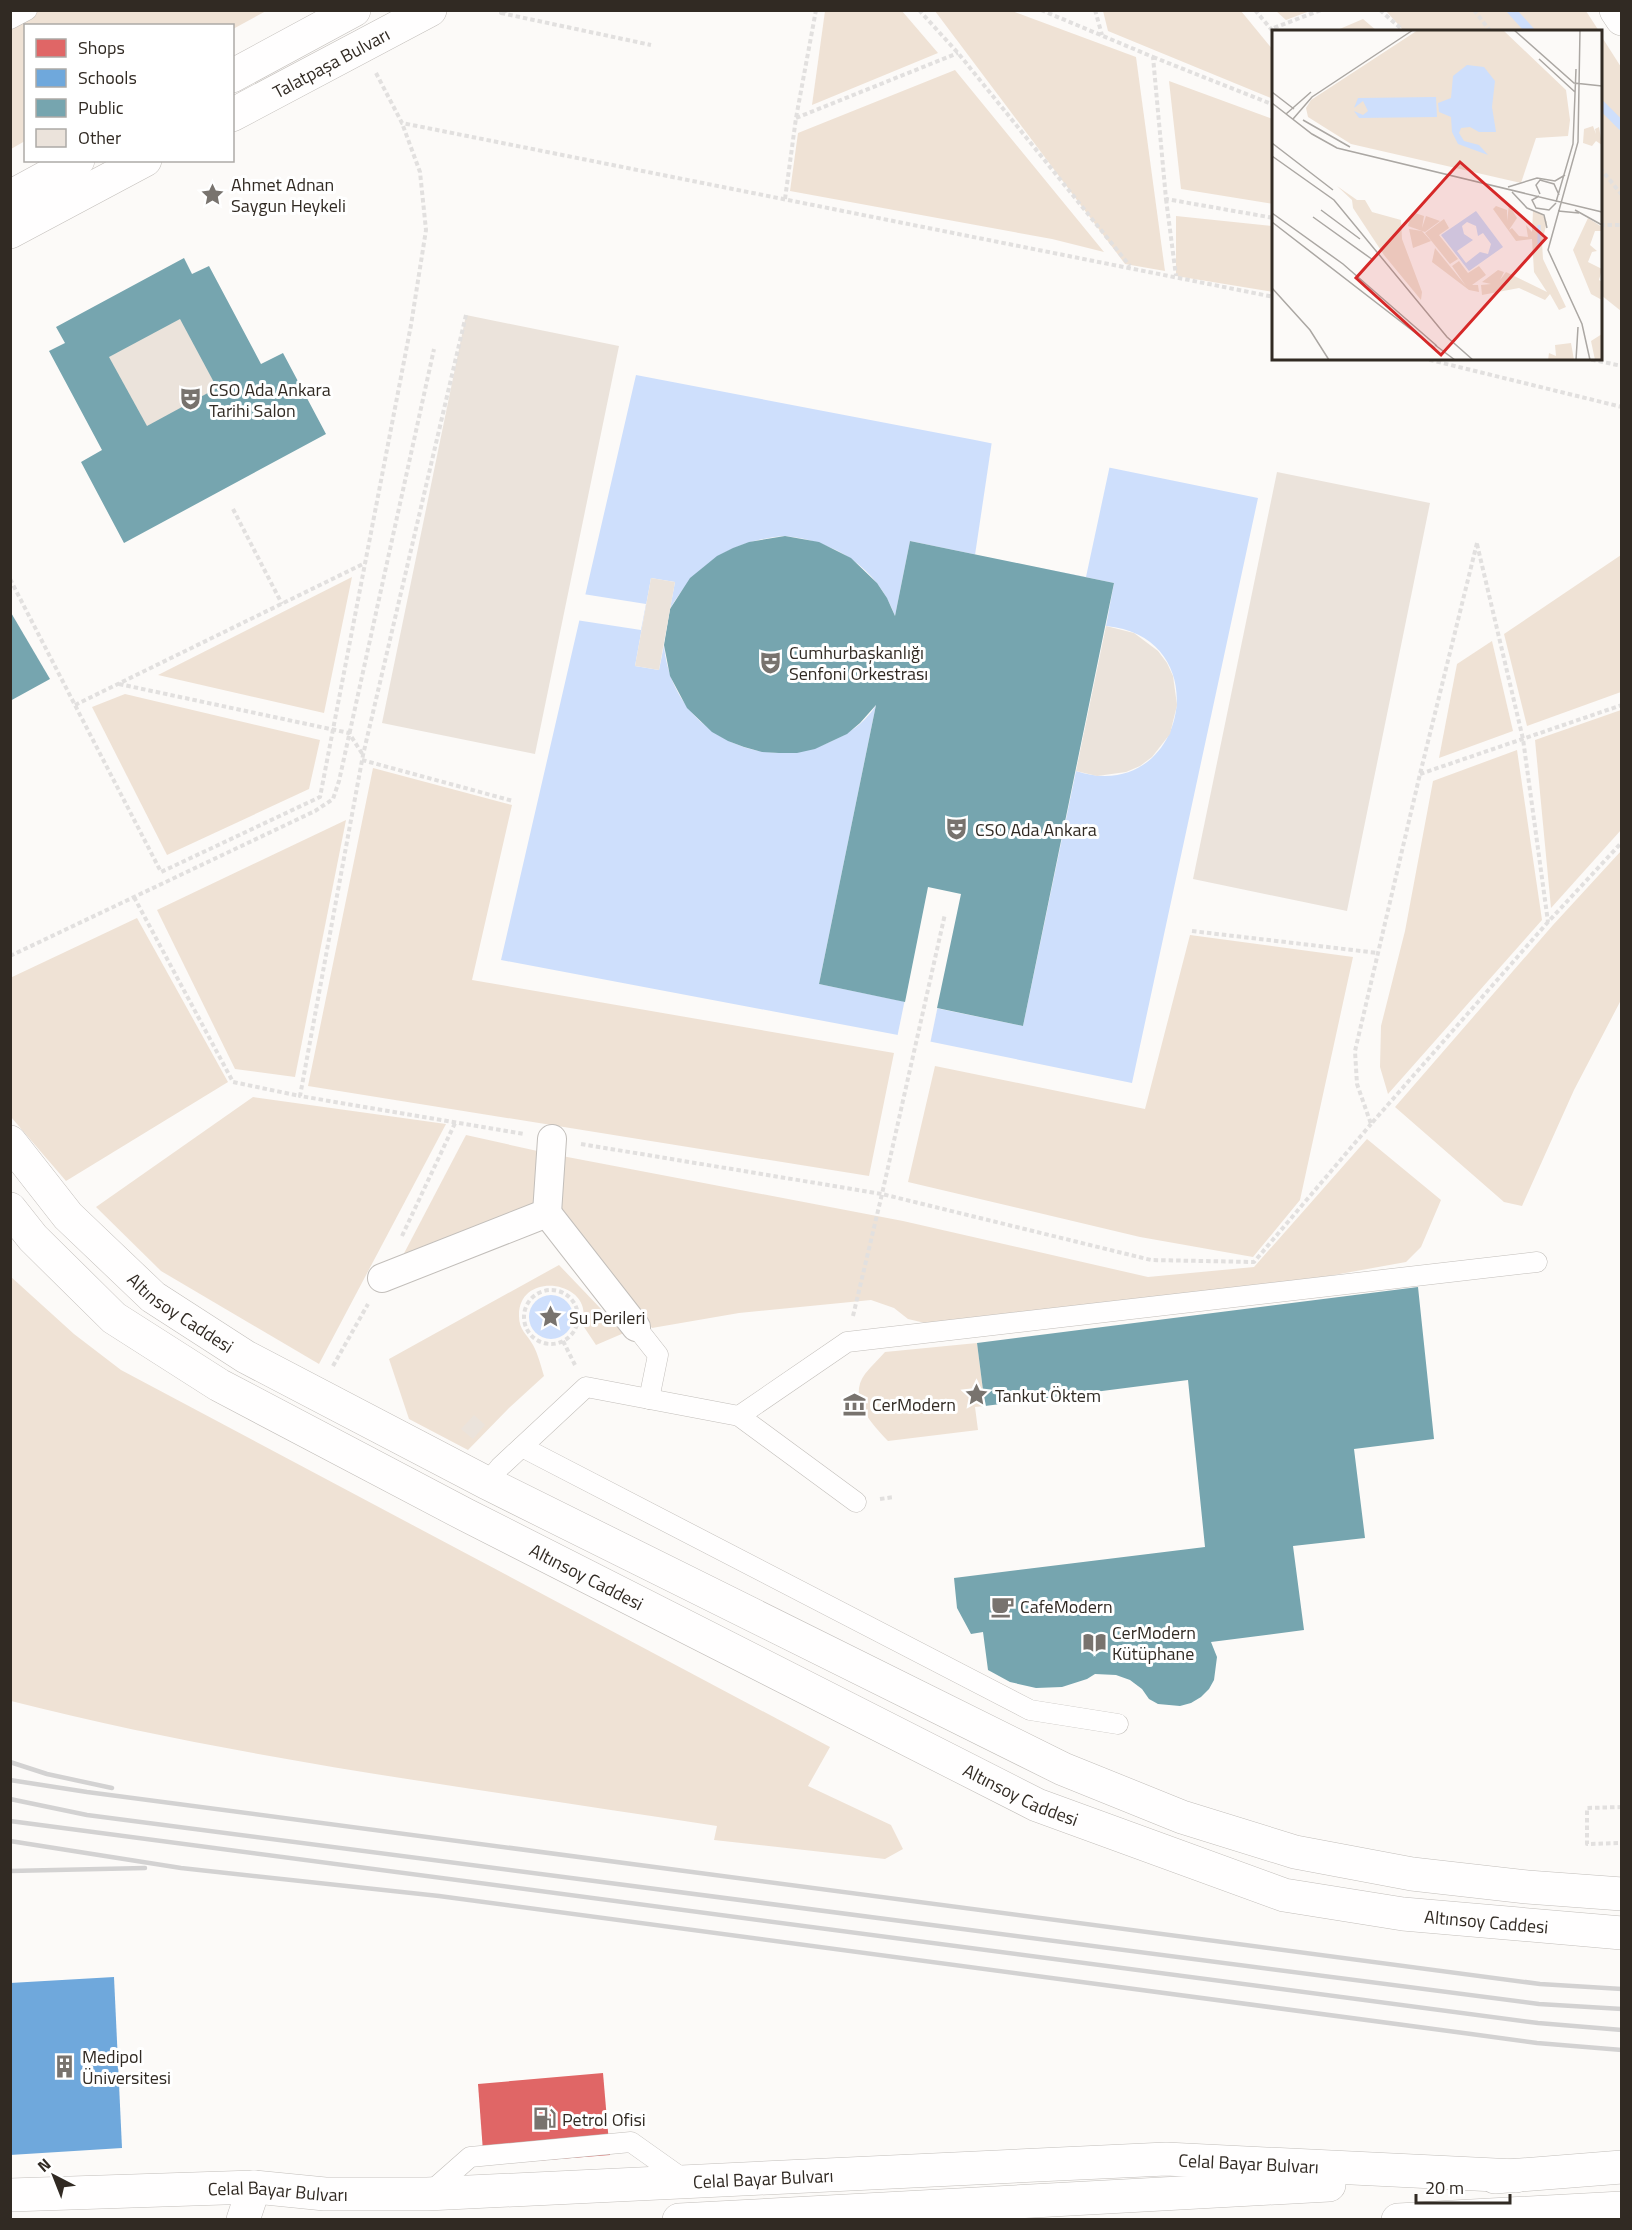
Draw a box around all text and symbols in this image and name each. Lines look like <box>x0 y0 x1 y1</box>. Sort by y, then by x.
street label: Talatpaşa Bulvarı <box>268 20 394 105</box>
legend <box>24 24 234 162</box>
inset map <box>1272 30 1602 360</box>
text: Shops <box>78 34 125 61</box>
text: Schools <box>78 64 137 91</box>
text: Public <box>78 94 124 121</box>
text: Other <box>78 124 121 151</box>
place label: Ahmet Adnan Saygun Heykeli <box>231 171 346 219</box>
place icon: Ahmet Adnan Saygun Heykeli <box>200 181 226 207</box>
place label: CSO Ada Ankara Tarihi Salon <box>209 376 331 424</box>
theatre icon: CSO Ada Ankara Tarihi Salon <box>178 386 204 412</box>
place label: Cumhurbaşkanlığı Senfoni Orkestrası <box>789 639 928 687</box>
theatre icon: Cumhurbaşkanlığı Senfoni Orkestrası <box>758 649 784 675</box>
theatre icon: CSO Ada Ankara <box>944 816 970 842</box>
place label: CSO Ada Ankara <box>975 816 1097 843</box>
street label: Altınsoy Caddesi <box>121 1266 239 1359</box>
place icon: Su Perileri <box>538 1304 564 1330</box>
place label: Su Perileri <box>569 1304 646 1331</box>
place icon: Tankut Öktem <box>964 1382 990 1408</box>
place label: Tankut Öktem <box>995 1382 1101 1409</box>
museum icon: CerModern <box>841 1391 867 1417</box>
place label: CerModern <box>872 1391 956 1418</box>
street label: Altınsoy Caddesi <box>525 1536 648 1617</box>
cafe icon: CafeModern <box>989 1593 1015 1619</box>
place label: CafeModern <box>1020 1593 1113 1620</box>
place label: CerModern Kütüphane <box>1112 1619 1196 1667</box>
library icon: CerModern Kütüphane <box>1081 1629 1107 1655</box>
street label: Altınsoy Caddesi <box>958 1756 1082 1833</box>
street label: Altınsoy Caddesi <box>1423 1902 1550 1940</box>
place label: Medipol Üniversitesi <box>82 2043 171 2091</box>
building icon: Medipol Üniversitesi <box>51 2053 77 2079</box>
fuel station icon: Petrol Ofisi <box>531 2106 557 2132</box>
place label: Petrol Ofisi <box>562 2106 646 2133</box>
north arrow <box>24 2146 84 2206</box>
street label: Celal Bayar Bulvarı <box>1178 2146 1319 2180</box>
text: N <box>32 2152 56 2177</box>
street label: Celal Bayar Bulvarı <box>692 2161 834 2195</box>
scale bar <box>1416 2167 1510 2205</box>
street label: Celal Bayar Bulvarı <box>207 2173 348 2208</box>
text: 20 m <box>1425 2174 1464 2201</box>

